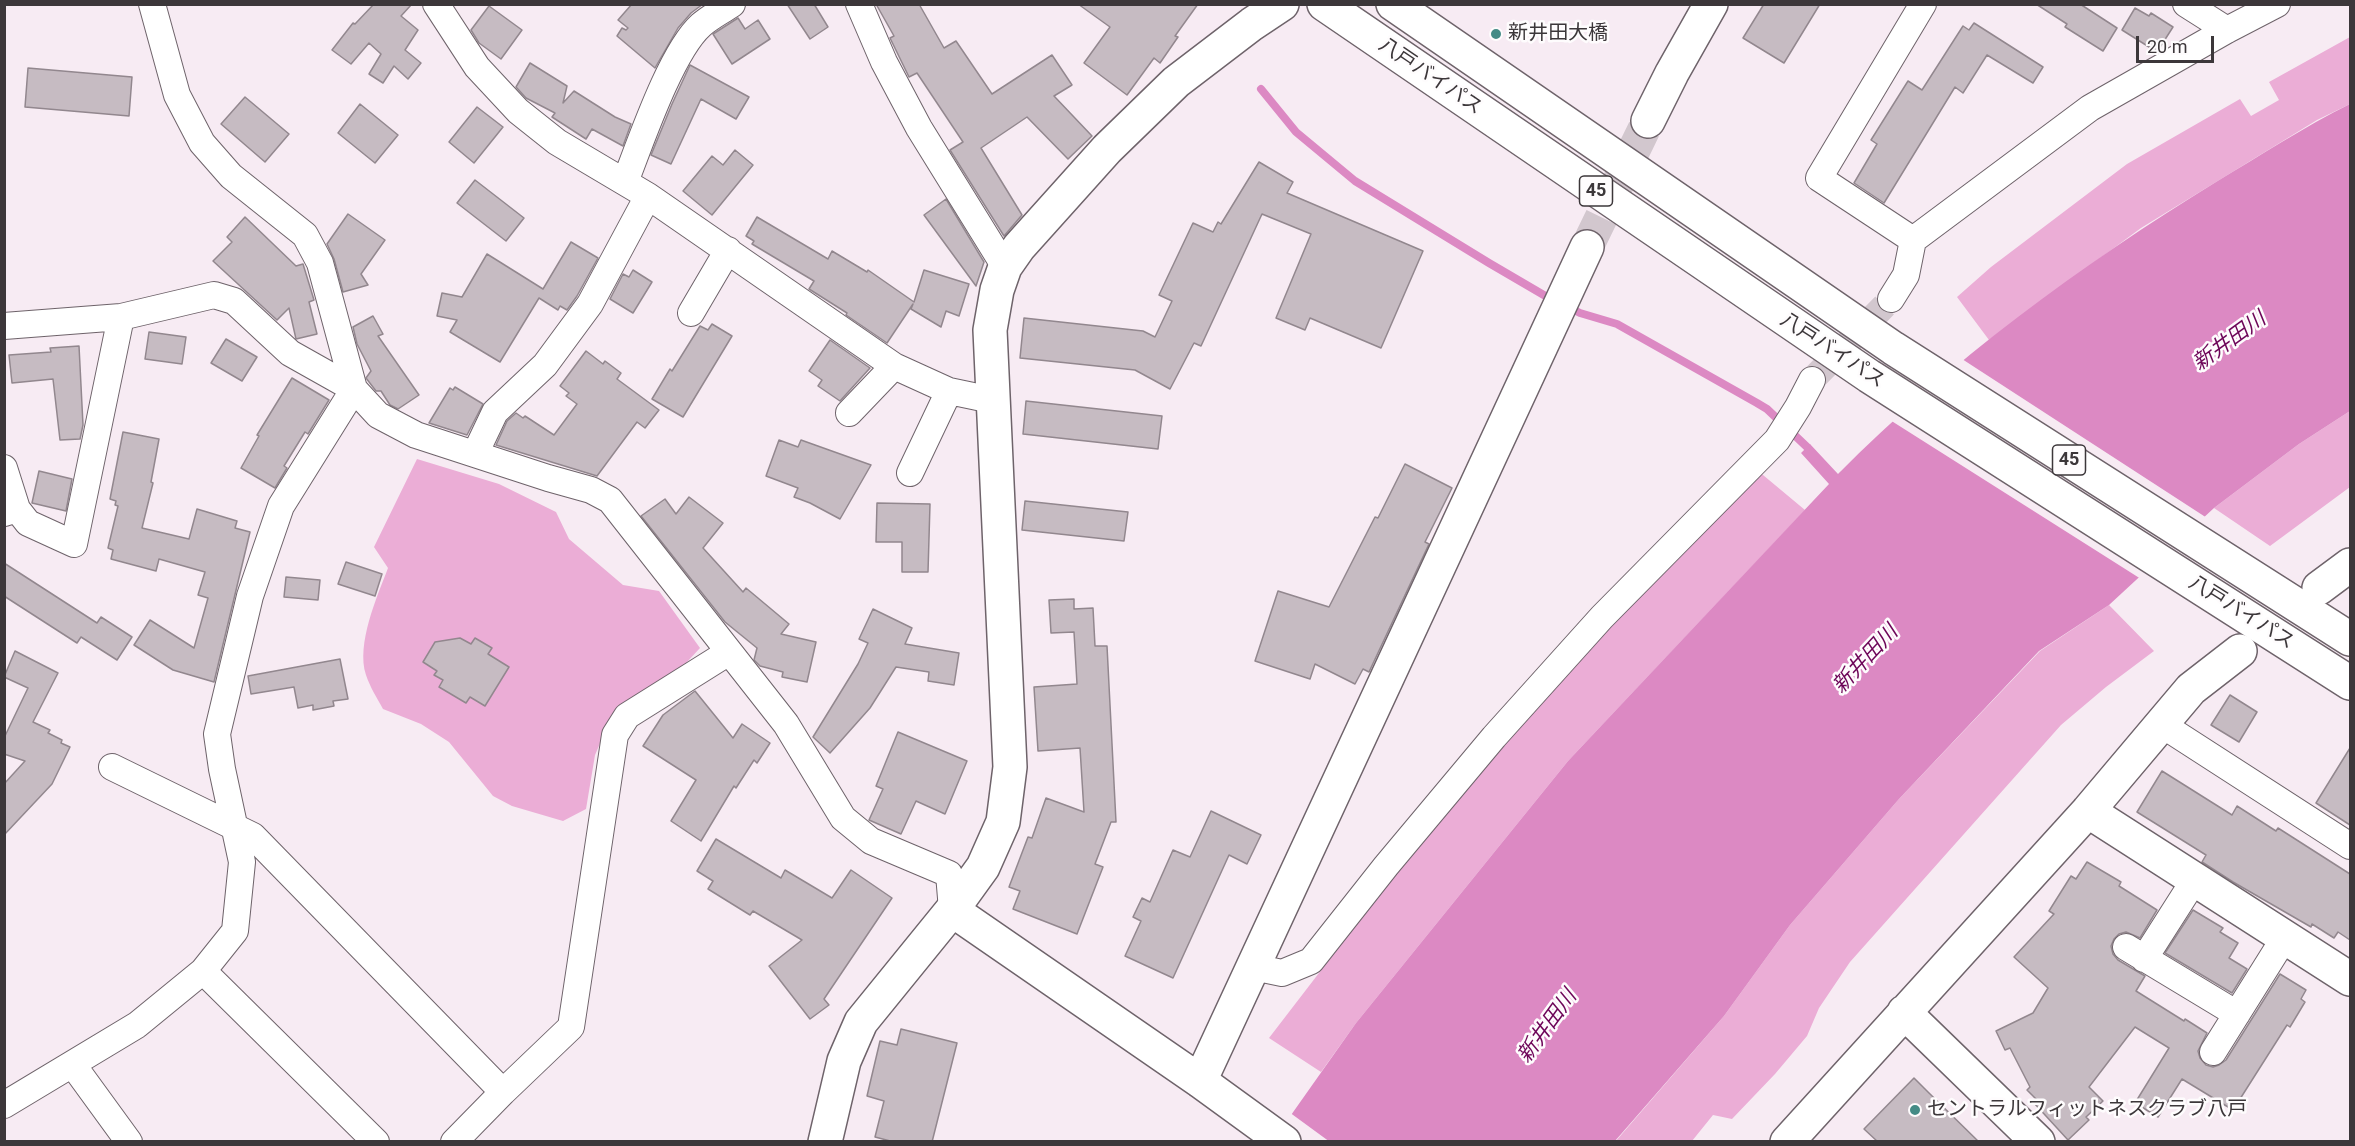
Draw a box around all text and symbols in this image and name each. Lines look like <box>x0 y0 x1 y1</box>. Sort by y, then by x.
place label: 新井田大橋 <box>1508 22 1608 46</box>
scale bar <box>2139 24 2217 62</box>
marker: 新井田大橋 <box>1489 27 1503 41</box>
street label: 八戸バイパス <box>1374 34 1486 120</box>
text: 20 m <box>2147 36 2187 57</box>
road number: 45 <box>1580 176 1612 206</box>
water label: 新井田川 <box>2189 307 2271 377</box>
street label: 八戸バイパス <box>1775 308 1889 394</box>
road number: 45 <box>2052 445 2086 475</box>
street label: 八戸バイパス <box>2184 571 2298 655</box>
water label: 新井田川 <box>1828 621 1904 699</box>
water label: 新井田川 <box>1513 986 1583 1068</box>
place label: セントラルフィットネスクラブ八戸 <box>1927 1098 2247 1122</box>
marker: セントラルフィットネスクラブ八戸 <box>1908 1103 1922 1117</box>

